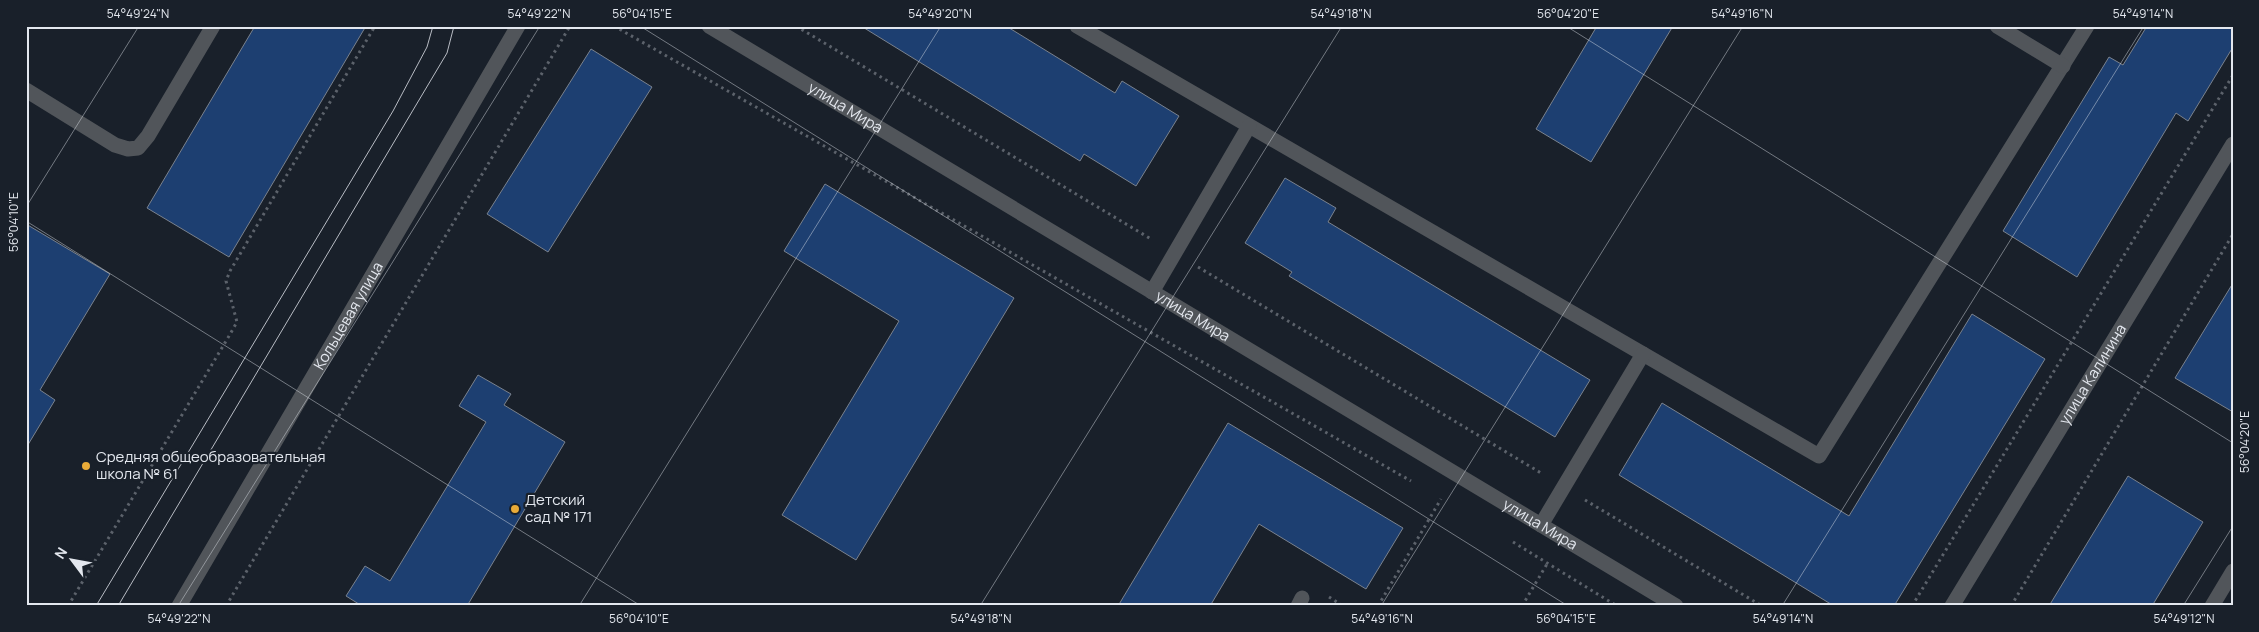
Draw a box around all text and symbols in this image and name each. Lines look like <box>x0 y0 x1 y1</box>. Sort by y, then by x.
text: 54°49'24"N <box>107 5 169 22</box>
text: 54°49'22"N <box>508 5 570 22</box>
text: 56°04'15"E <box>612 5 672 22</box>
text: 54°49'20"N <box>908 5 972 22</box>
text: 54°49'18"N <box>1311 5 1371 22</box>
text: 56°04'20"E <box>1537 5 1599 22</box>
text: 54°49'16"N <box>1711 5 1773 22</box>
text: 54°49'14"N <box>2113 5 2173 22</box>
street label: улица Мира <box>804 77 887 138</box>
text: 56°04'10"E <box>5 192 22 252</box>
street label: Кольцевая улица <box>308 258 388 374</box>
street label: улица Мира <box>1152 285 1234 346</box>
street label: улица Калинина <box>2054 320 2131 429</box>
text: 56°04'20"E <box>2236 411 2253 473</box>
place label: Средняя общеобразовательная школа № 61 <box>96 446 326 484</box>
marker: Средняя общеобразовательная школа № 61 <box>80 460 92 472</box>
place label: Детский сад № 171 <box>525 489 592 527</box>
street label: улица Мира <box>1499 493 1582 555</box>
marker: Детский сад № 171 <box>509 503 521 515</box>
north arrow <box>48 534 98 584</box>
text: N <box>50 544 71 562</box>
text: 54°49'22"N <box>148 610 210 627</box>
text: 56°04'10"E <box>609 610 669 627</box>
text: 54°49'18"N <box>951 610 1011 627</box>
text: 54°49'16"N <box>1351 610 1413 627</box>
text: 56°04'15"E <box>1536 610 1596 627</box>
text: 54°49'14"N <box>1753 610 1813 627</box>
text: 54°49'12"N <box>2154 610 2214 627</box>

